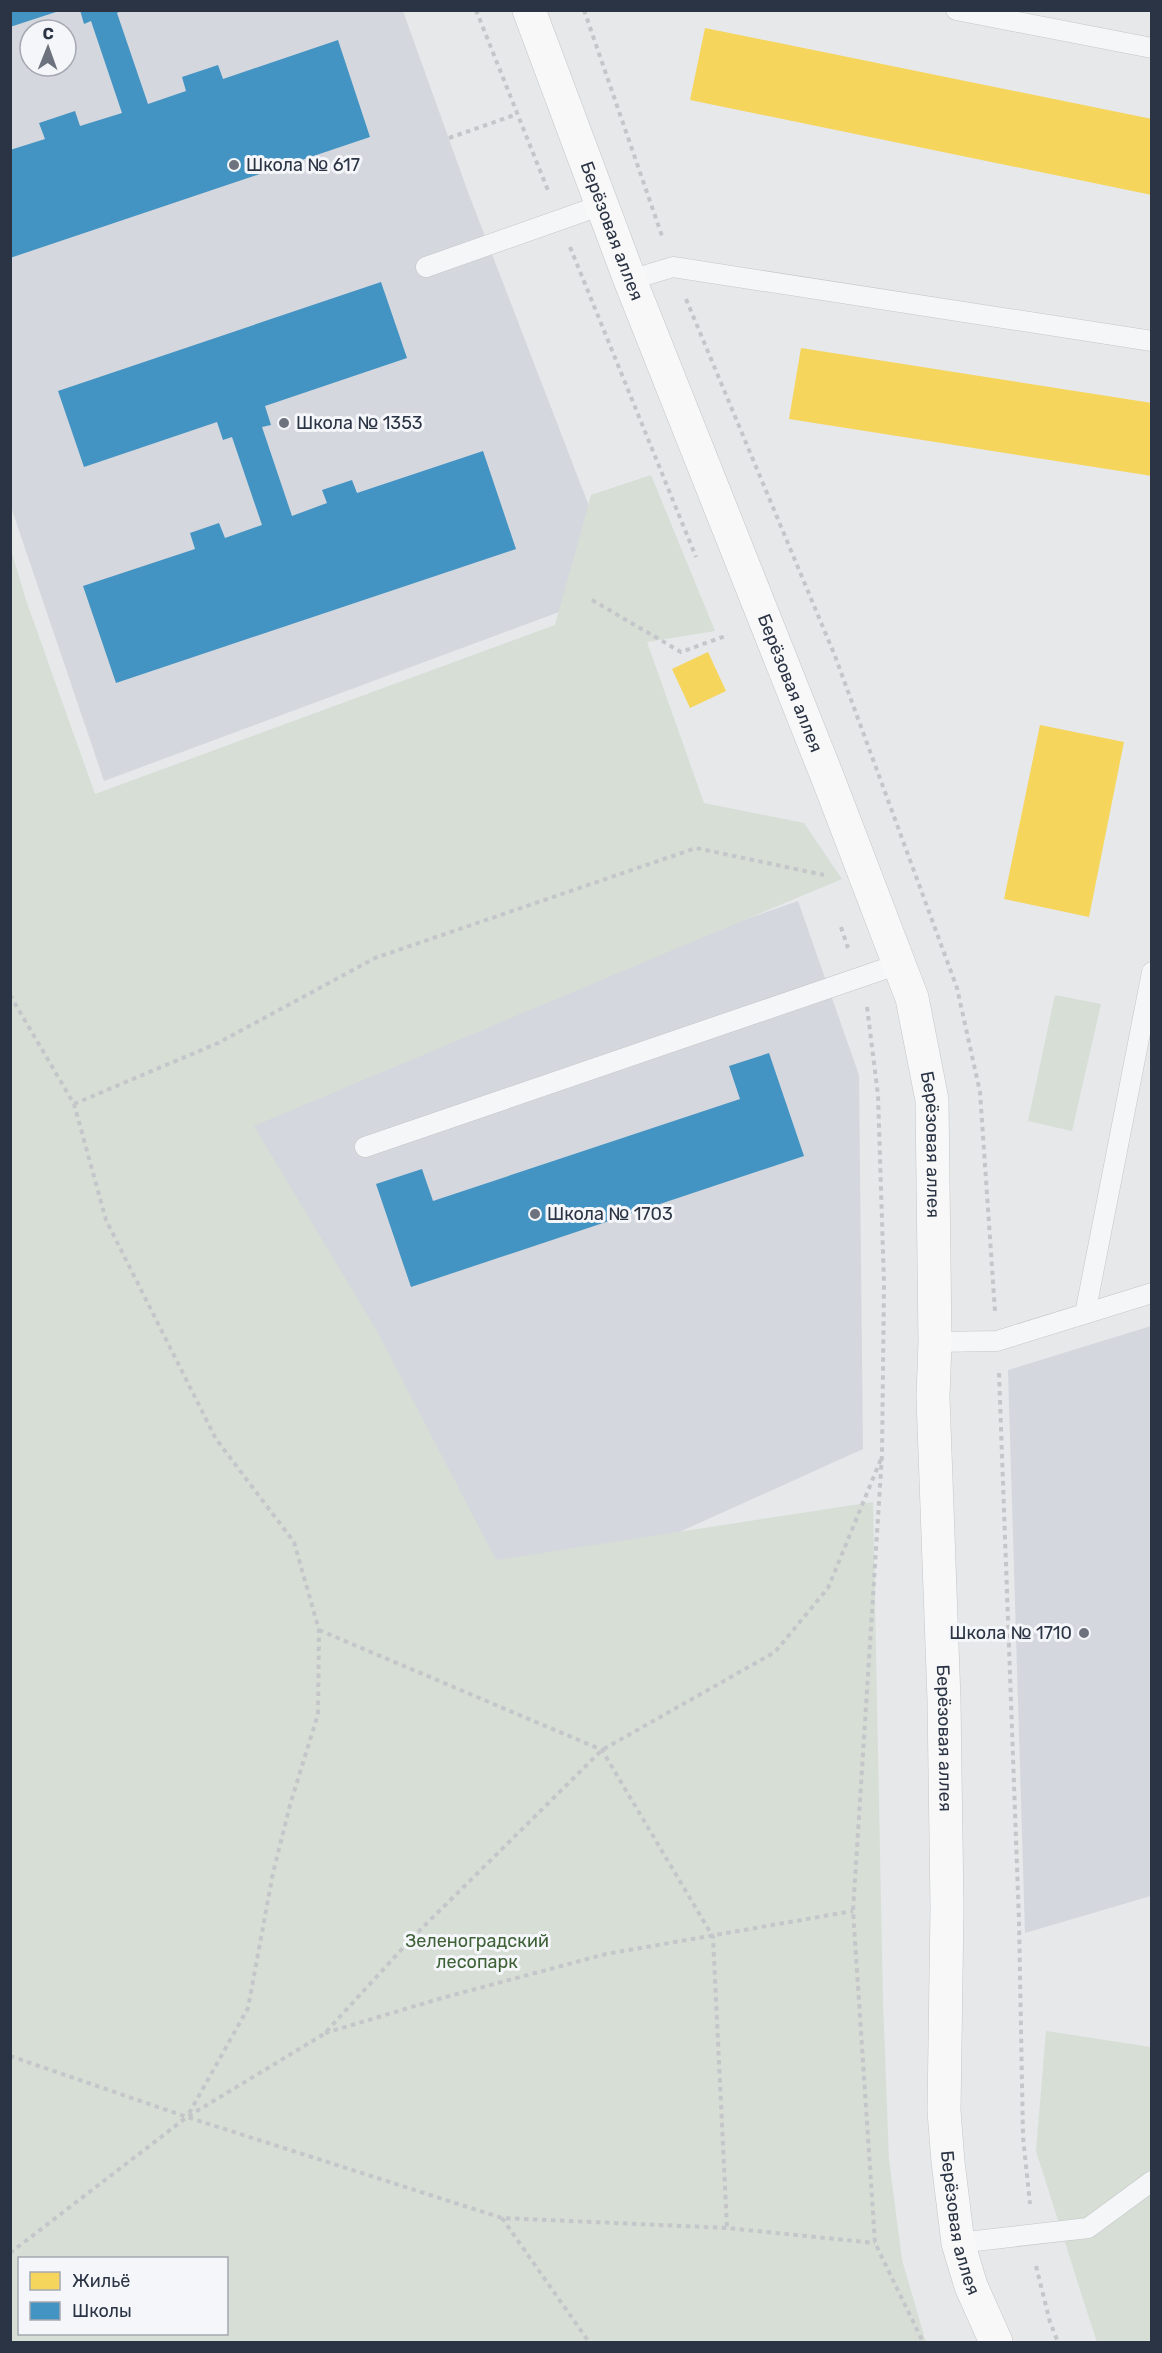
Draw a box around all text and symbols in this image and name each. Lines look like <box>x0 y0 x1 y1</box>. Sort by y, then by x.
north arrow <box>18 18 78 78</box>
text: С <box>42 24 54 43</box>
place label: Школа № 617 <box>246 154 360 176</box>
marker: Школа № 617 <box>227 158 241 172</box>
street label: Берёзовая аллея <box>576 158 648 304</box>
place label: Школа № 1353 <box>296 412 423 434</box>
marker: Школа № 1353 <box>277 416 291 430</box>
street label: Берёзовая аллея <box>753 611 827 755</box>
street label: Берёзовая аллея <box>916 1069 944 1218</box>
place label: Школа № 1703 <box>547 1203 673 1225</box>
marker: Школа № 1703 <box>528 1207 542 1221</box>
place label: Школа № 1710 <box>949 1622 1072 1644</box>
marker: Школа № 1710 <box>1077 1626 1091 1640</box>
street label: Берёзовая аллея <box>932 1664 957 1812</box>
park label: Зеленоградский лесопарк <box>405 1930 549 1973</box>
street label: Берёзовая аллея <box>936 2150 985 2299</box>
legend <box>18 2257 228 2335</box>
text: Жильё <box>72 2270 130 2292</box>
text: Школы <box>72 2300 132 2322</box>

